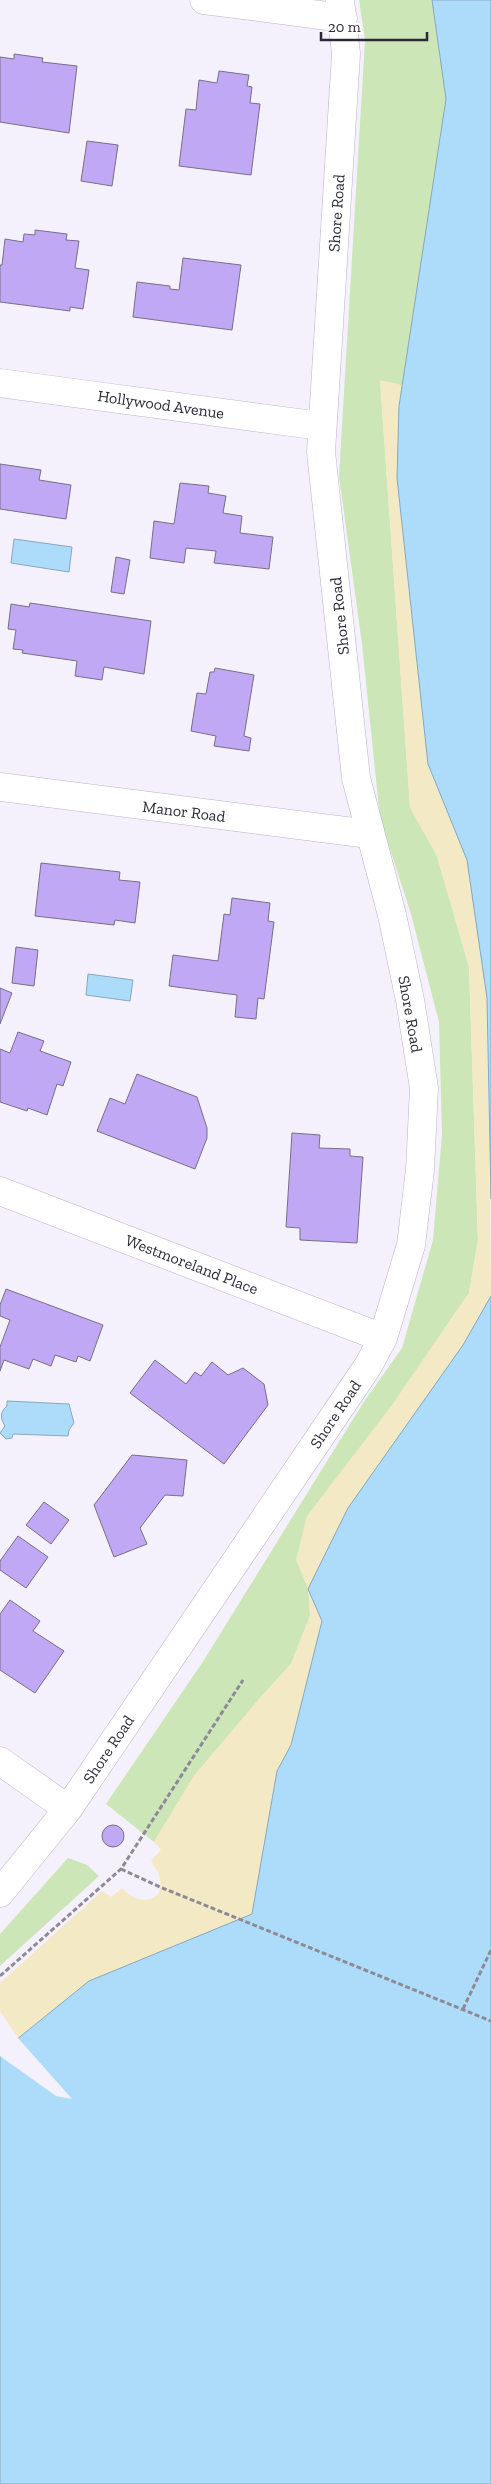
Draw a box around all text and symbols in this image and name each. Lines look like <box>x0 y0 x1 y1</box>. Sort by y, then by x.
scale bar <box>321 10 427 42</box>
text: 20 m <box>328 18 361 36</box>
street label: Shore Road <box>324 173 349 253</box>
street label: Hollywood Avenue <box>96 386 225 423</box>
street label: Shore Road <box>326 576 353 656</box>
street label: Manor Road <box>141 797 227 826</box>
street label: Shore Road <box>394 974 427 1054</box>
street label: Westmoreland Place <box>123 1230 261 1299</box>
street label: Shore Road <box>306 1376 365 1452</box>
street label: Shore Road <box>79 1711 138 1787</box>

